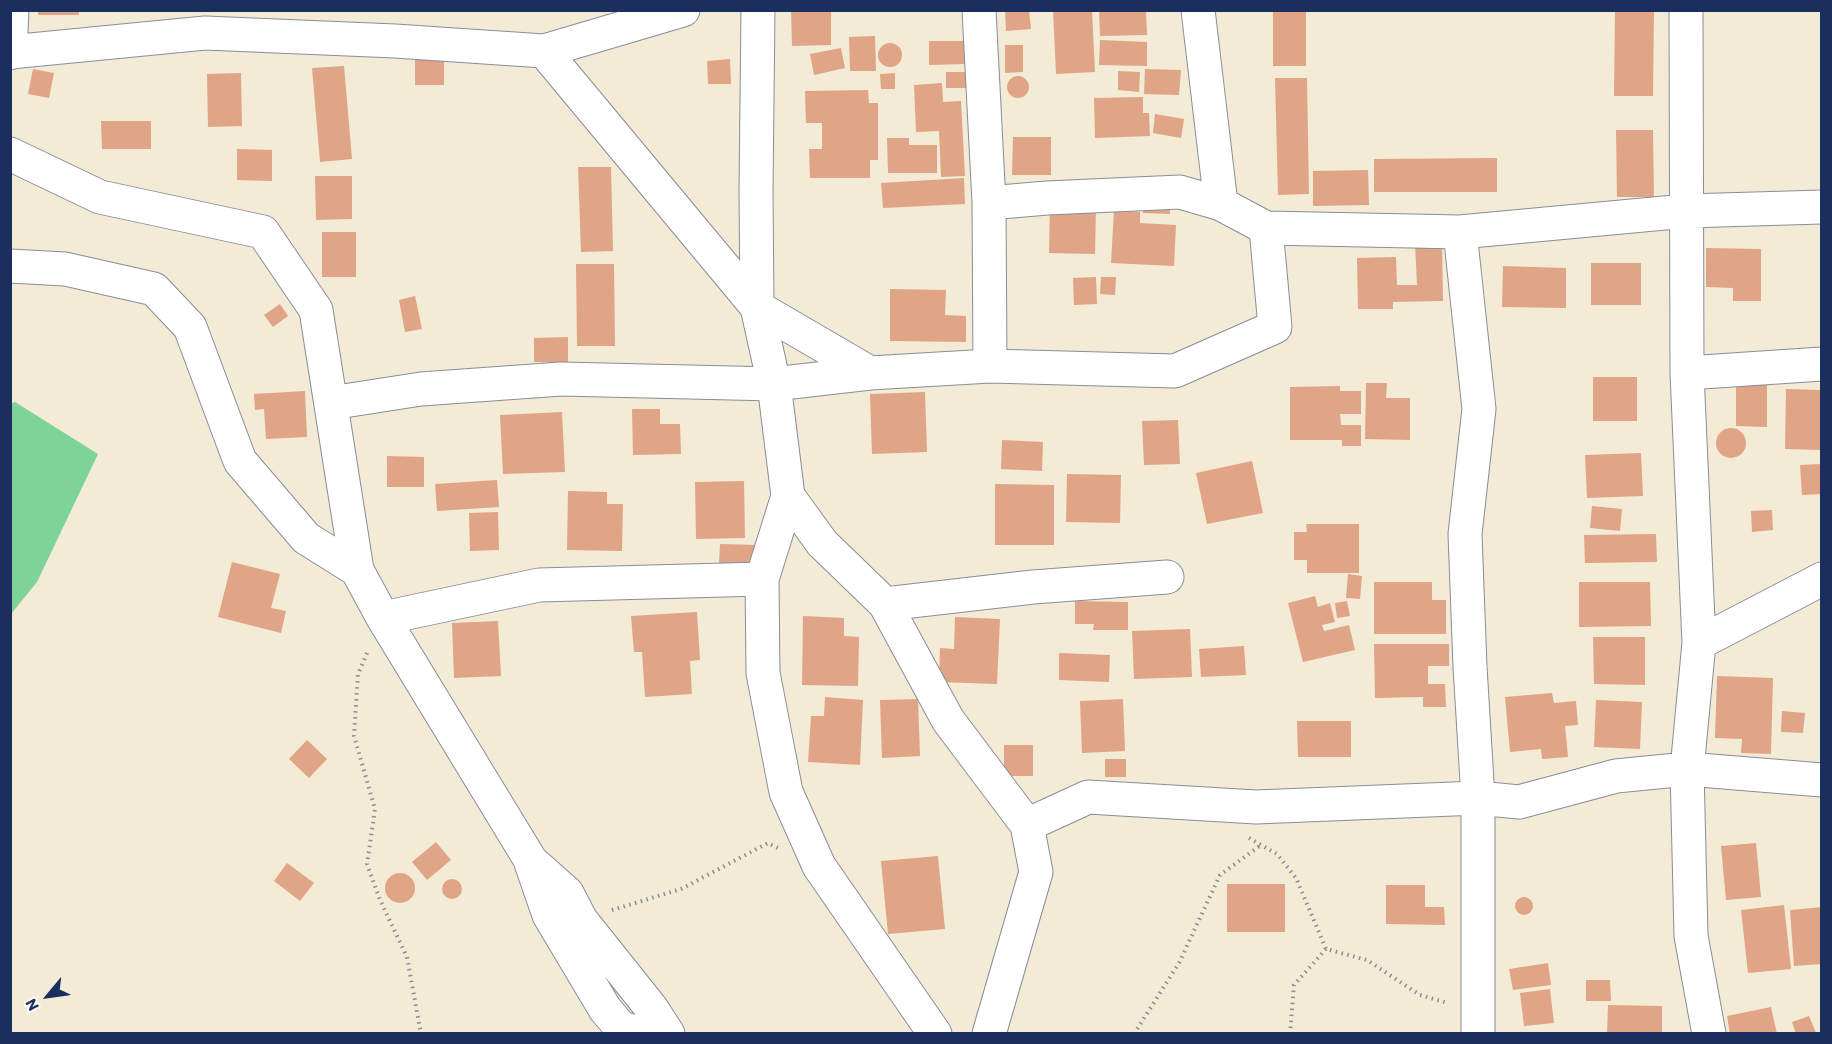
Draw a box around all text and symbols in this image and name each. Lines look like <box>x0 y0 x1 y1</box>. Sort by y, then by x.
north arrow <box>18 966 78 1026</box>
text: N <box>21 996 43 1014</box>

